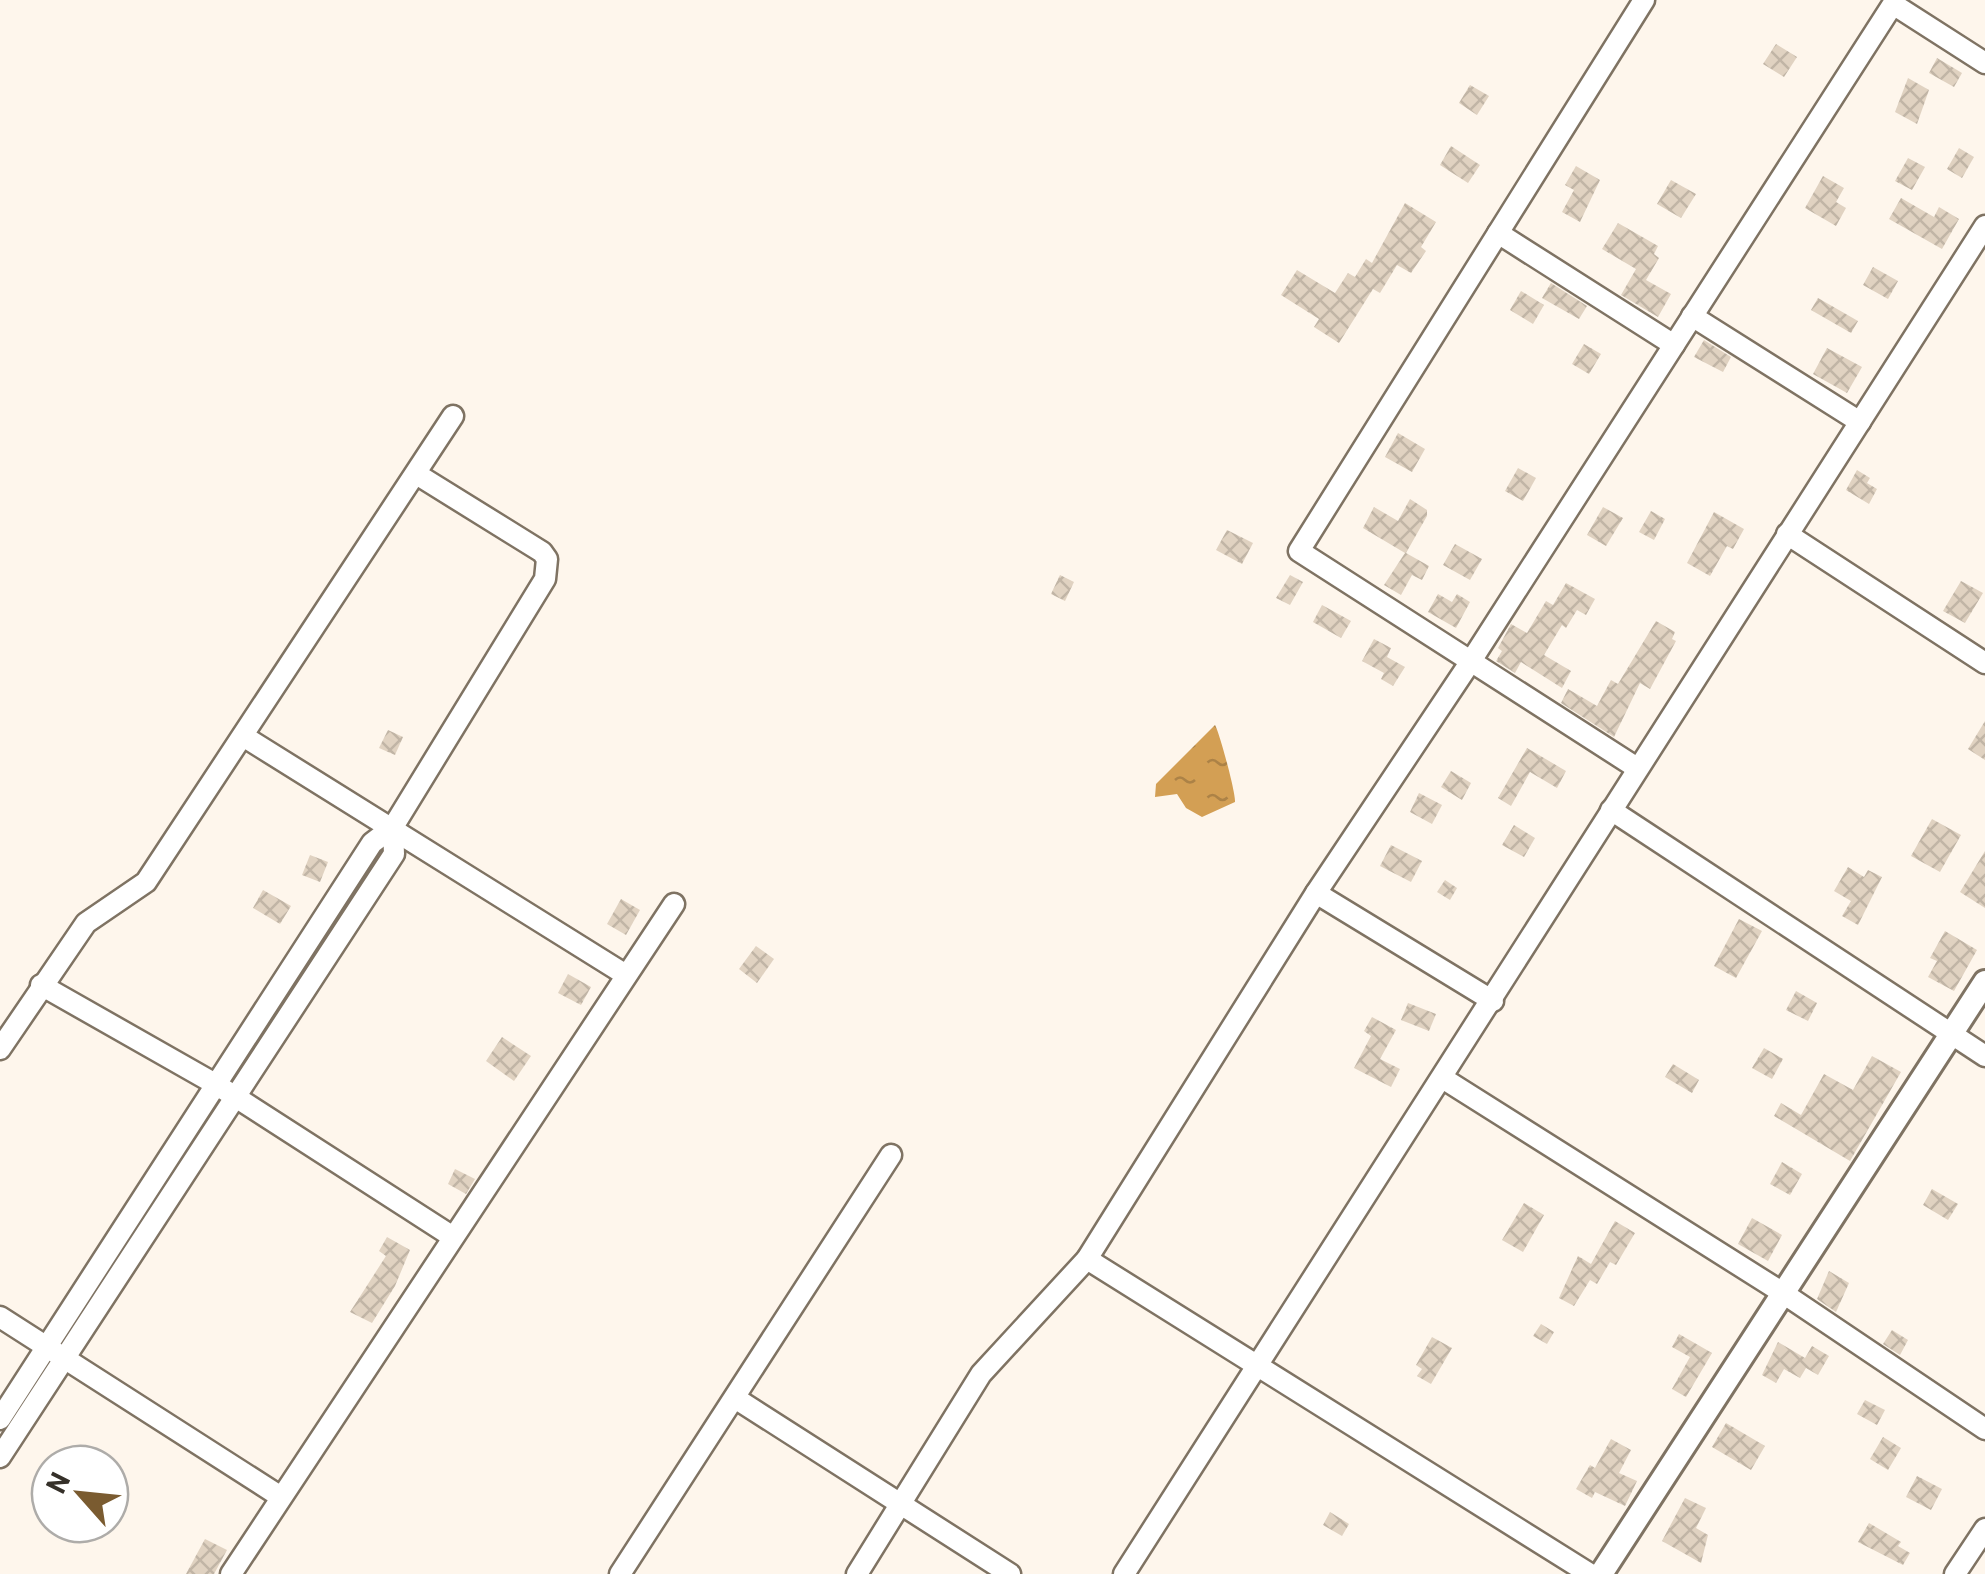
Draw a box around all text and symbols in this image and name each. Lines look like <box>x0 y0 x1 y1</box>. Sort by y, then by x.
north arrow <box>30 1444 130 1544</box>
text: N <box>37 1466 76 1498</box>

